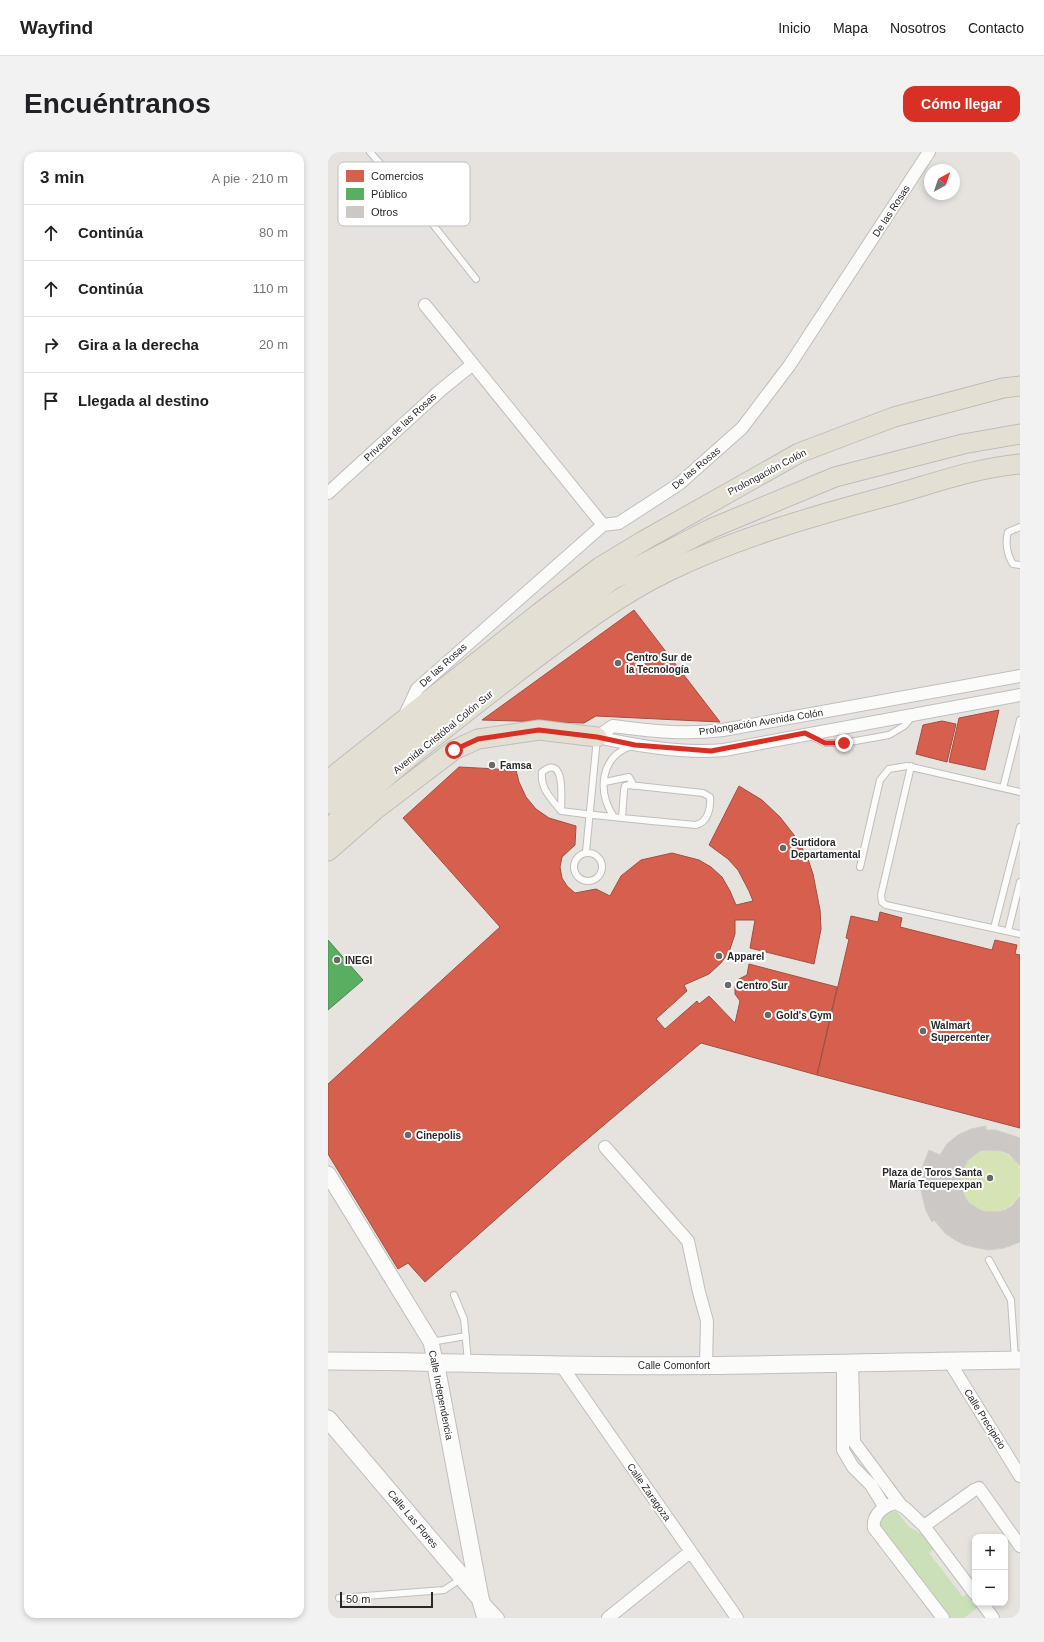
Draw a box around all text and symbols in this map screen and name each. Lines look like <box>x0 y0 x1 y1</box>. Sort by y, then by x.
text: Wayfind <box>20 17 93 38</box>
text: Inicio <box>778 20 811 36</box>
text: Mapa <box>833 20 868 36</box>
text: Nosotros <box>890 20 946 36</box>
text: Contacto <box>968 20 1024 36</box>
button: Cómo llegar <box>903 86 1020 122</box>
text: Encuéntranos <box>24 88 211 119</box>
legend <box>338 162 470 226</box>
north arrow <box>924 164 960 200</box>
text: 3 min <box>40 168 84 187</box>
text: Comercios <box>371 170 424 182</box>
text: A pie · 210 m <box>211 171 288 186</box>
street label: De las Rosas <box>870 183 912 239</box>
text: Público <box>371 188 407 200</box>
text: Otros <box>371 206 398 218</box>
icon: ahead <box>40 222 62 244</box>
text: Continúa <box>78 224 143 241</box>
text: 80 m <box>259 225 288 240</box>
icon: ahead <box>40 278 62 300</box>
text: Continúa <box>78 280 143 297</box>
text: 110 m <box>253 281 288 296</box>
icon: right <box>40 334 62 356</box>
text: Gira a la derecha <box>78 336 199 353</box>
text: 20 m <box>259 337 288 352</box>
icon: arrive <box>40 390 62 412</box>
street label: Privada de las Rosas <box>362 391 438 463</box>
text: Llegada al destino <box>78 392 209 409</box>
street label: De las Rosas <box>670 445 722 491</box>
street label: Prolongación Colón <box>726 447 808 497</box>
street label: De las Rosas <box>417 641 469 689</box>
place label: Centro Sur de la Tecnología <box>626 652 693 675</box>
marker: Centro Sur de la Tecnología <box>613 658 623 668</box>
street label: Avenida Cristóbal Colón Sur <box>391 688 496 776</box>
street label: Prolongación Avenida Colón <box>698 707 824 737</box>
route end <box>835 734 853 752</box>
route start <box>445 741 463 759</box>
marker: Famsa <box>487 760 497 770</box>
place label: Famsa <box>500 760 532 771</box>
place label: Surtidora Departamental <box>791 837 861 860</box>
marker: Surtidora Departamental <box>778 843 788 853</box>
marker: Apparel <box>714 951 724 961</box>
place label: Apparel <box>727 951 764 962</box>
marker: INEGI <box>332 955 342 965</box>
place label: INEGI <box>345 955 372 966</box>
marker: Centro Sur <box>723 980 733 990</box>
place label: Centro Sur <box>736 980 788 991</box>
marker: Gold's Gym <box>763 1010 773 1020</box>
place label: Gold's Gym <box>776 1010 832 1021</box>
place label: Walmart Supercenter <box>931 1020 989 1043</box>
marker: Walmart Supercenter <box>918 1026 928 1036</box>
marker: Cinepolis <box>403 1130 413 1140</box>
place label: Cinepolis <box>416 1130 461 1141</box>
place label: Plaza de Toros Santa María Tequepexpan <box>882 1167 982 1190</box>
marker: Plaza de Toros Santa María Tequepexpan <box>985 1173 995 1183</box>
street label: Calle Independencia <box>427 1349 455 1441</box>
street label: Calle Comonfort <box>638 1360 710 1371</box>
street label: Calle Precipicio <box>962 1387 1008 1452</box>
street label: Calle Zaragoza <box>625 1461 673 1523</box>
street label: Calle Las Flores <box>386 1488 440 1550</box>
map controls <box>972 1534 1008 1606</box>
button: + <box>972 1534 1008 1570</box>
button: − <box>972 1570 1008 1606</box>
scale bar <box>340 1590 433 1609</box>
text: 50 m <box>346 1593 370 1605</box>

